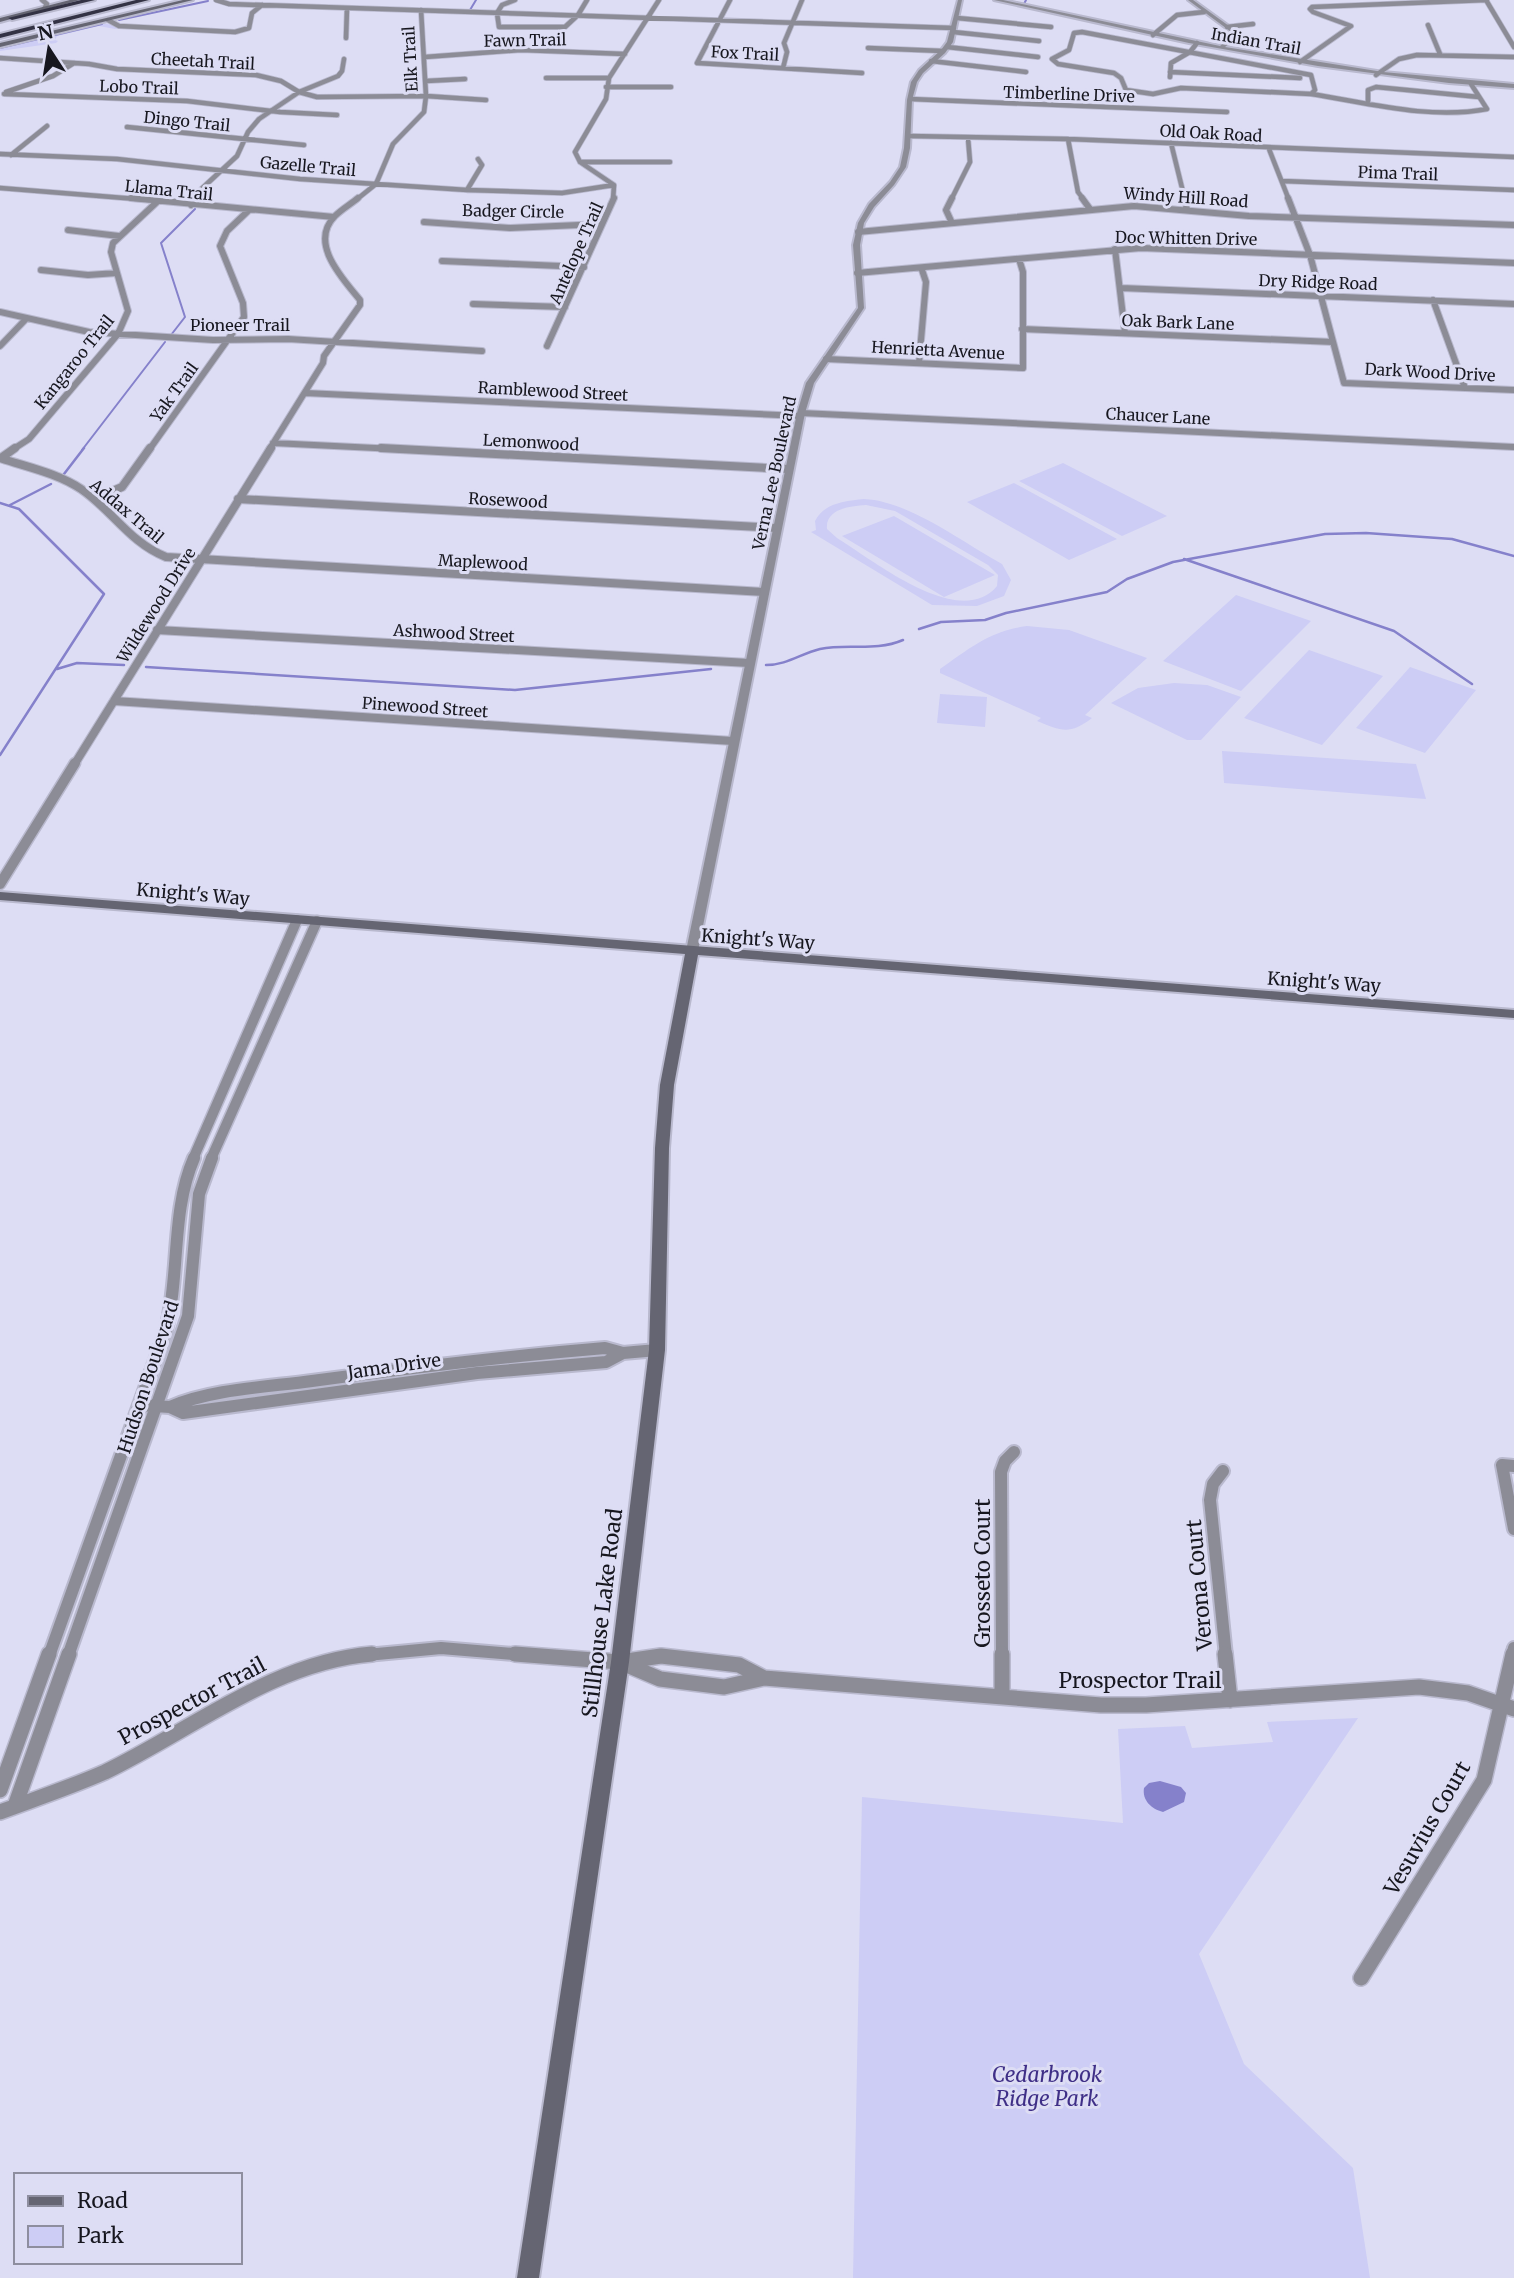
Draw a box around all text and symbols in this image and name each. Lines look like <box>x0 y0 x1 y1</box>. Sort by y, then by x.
north arrow <box>14 14 84 84</box>
text: N <box>36 19 55 46</box>
street label: Indian Trail <box>1209 23 1303 59</box>
street label: Elk Trail <box>398 25 422 93</box>
street label: Fawn Trail <box>484 29 567 51</box>
street label: Fox Trail <box>710 41 780 65</box>
street label: Cheetah Trail <box>150 48 256 74</box>
street label: Lobo Trail <box>99 76 179 98</box>
street label: Timberline Drive <box>1003 82 1135 106</box>
street label: Dingo Trail <box>143 107 231 136</box>
street label: Old Oak Road <box>1159 120 1263 146</box>
street label: Gazelle Trail <box>259 152 357 180</box>
street label: Pima Trail <box>1357 162 1439 184</box>
street label: Llama Trail <box>124 175 214 205</box>
street label: Windy Hill Road <box>1122 183 1249 211</box>
street label: Antelope Trail <box>544 199 607 308</box>
street label: Badger Circle <box>462 200 564 222</box>
street label: Doc Whitten Drive <box>1115 227 1257 249</box>
street label: Dry Ridge Road <box>1258 270 1378 294</box>
street label: Oak Bark Lane <box>1121 310 1235 334</box>
street label: Kangaroo Trail <box>30 311 118 413</box>
street label: Pioneer Trail <box>190 315 290 335</box>
street label: Henrietta Avenue <box>871 337 1005 363</box>
street label: Yak Trail <box>145 358 202 426</box>
street label: Dark Wood Drive <box>1364 359 1496 385</box>
street label: Ramblewood Street <box>477 377 629 405</box>
street label: Verna Lee Boulevard <box>748 394 800 553</box>
street label: Chaucer Lane <box>1105 403 1211 429</box>
street label: Lemonwood <box>482 429 580 455</box>
street label: Addax Trail <box>86 474 168 547</box>
street label: Rosewood <box>468 488 548 512</box>
street label: Wildewood Drive <box>112 544 199 667</box>
street label: Maplewood <box>438 550 529 574</box>
street label: Ashwood Street <box>392 620 516 646</box>
street label: Pinewood Street <box>361 693 490 721</box>
street label: Knight's Way <box>135 878 251 910</box>
street label: Knight's Way <box>700 924 816 954</box>
street label: Knight's Way <box>1266 967 1382 997</box>
street label: Hudson Boulevard <box>112 1298 184 1456</box>
street label: Jama Drive <box>345 1348 442 1384</box>
street label: Grosseto Court <box>969 1498 996 1648</box>
street label: Stillhouse Lake Road <box>576 1507 628 1719</box>
street label: Verona Court <box>1180 1518 1218 1653</box>
street label: Prospector Trail <box>114 1651 271 1751</box>
street label: Prospector Trail <box>1059 1667 1222 1694</box>
street label: Vesuvius Court <box>1377 1756 1476 1901</box>
park label: Cedarbrook Ridge Park <box>992 2061 1103 2112</box>
legend <box>14 2173 242 2264</box>
text: Road <box>77 2187 128 2214</box>
text: Park <box>77 2222 124 2249</box>

